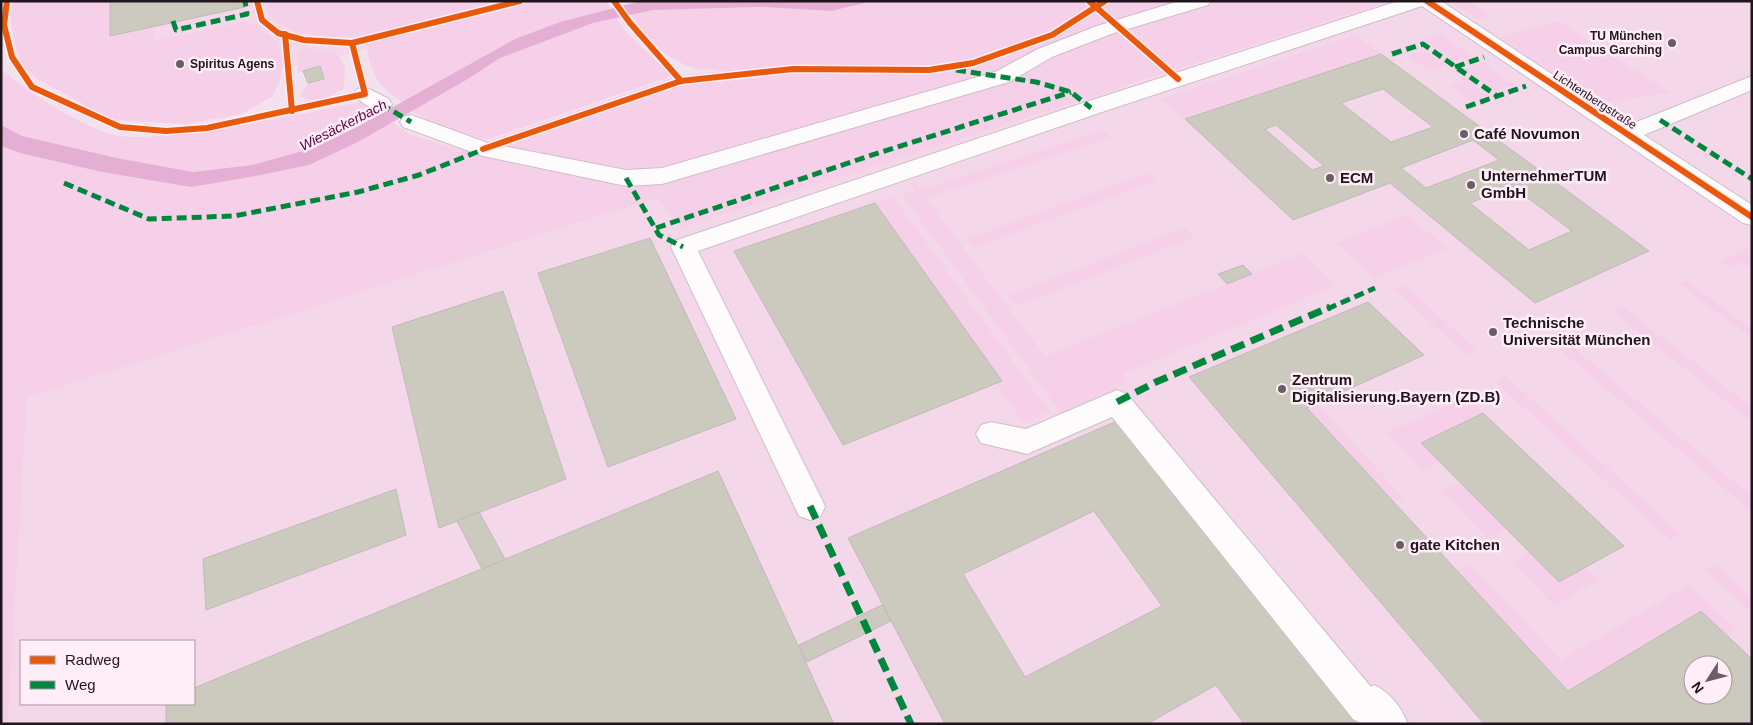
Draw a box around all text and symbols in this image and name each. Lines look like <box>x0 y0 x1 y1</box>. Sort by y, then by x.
place label: TU München Campus Garching <box>1559 29 1662 57</box>
marker: TU München Campus Garching <box>1666 37 1678 49</box>
place label: Spiritus Agens <box>190 57 275 71</box>
marker: Spiritus Agens <box>174 58 186 70</box>
street label: Lichtenbergstraße <box>1551 68 1640 132</box>
water label: Wiesäckerbach <box>297 96 389 154</box>
place label: Café Novumon <box>1474 125 1580 142</box>
marker: Café Novumon <box>1458 128 1470 140</box>
place label: UnternehmerTUM GmbH <box>1481 167 1607 201</box>
place label: ECM <box>1340 169 1373 186</box>
marker: ECM <box>1324 172 1336 184</box>
marker: UnternehmerTUM GmbH <box>1465 179 1477 191</box>
place label: Technische Universität München <box>1503 314 1651 348</box>
marker: Technische Universität München <box>1487 326 1499 338</box>
place label: Zentrum Digitalisierung.Bayern (ZD.B) <box>1292 371 1500 405</box>
marker: Zentrum Digitalisierung.Bayern (ZD.B) <box>1276 383 1288 395</box>
place label: gate Kitchen <box>1410 536 1500 553</box>
marker: gate Kitchen <box>1394 539 1406 551</box>
legend <box>20 640 195 705</box>
text: Radweg <box>65 651 120 668</box>
north arrow <box>1683 655 1733 705</box>
text: Weg <box>65 676 96 693</box>
text: N <box>1688 679 1707 696</box>

